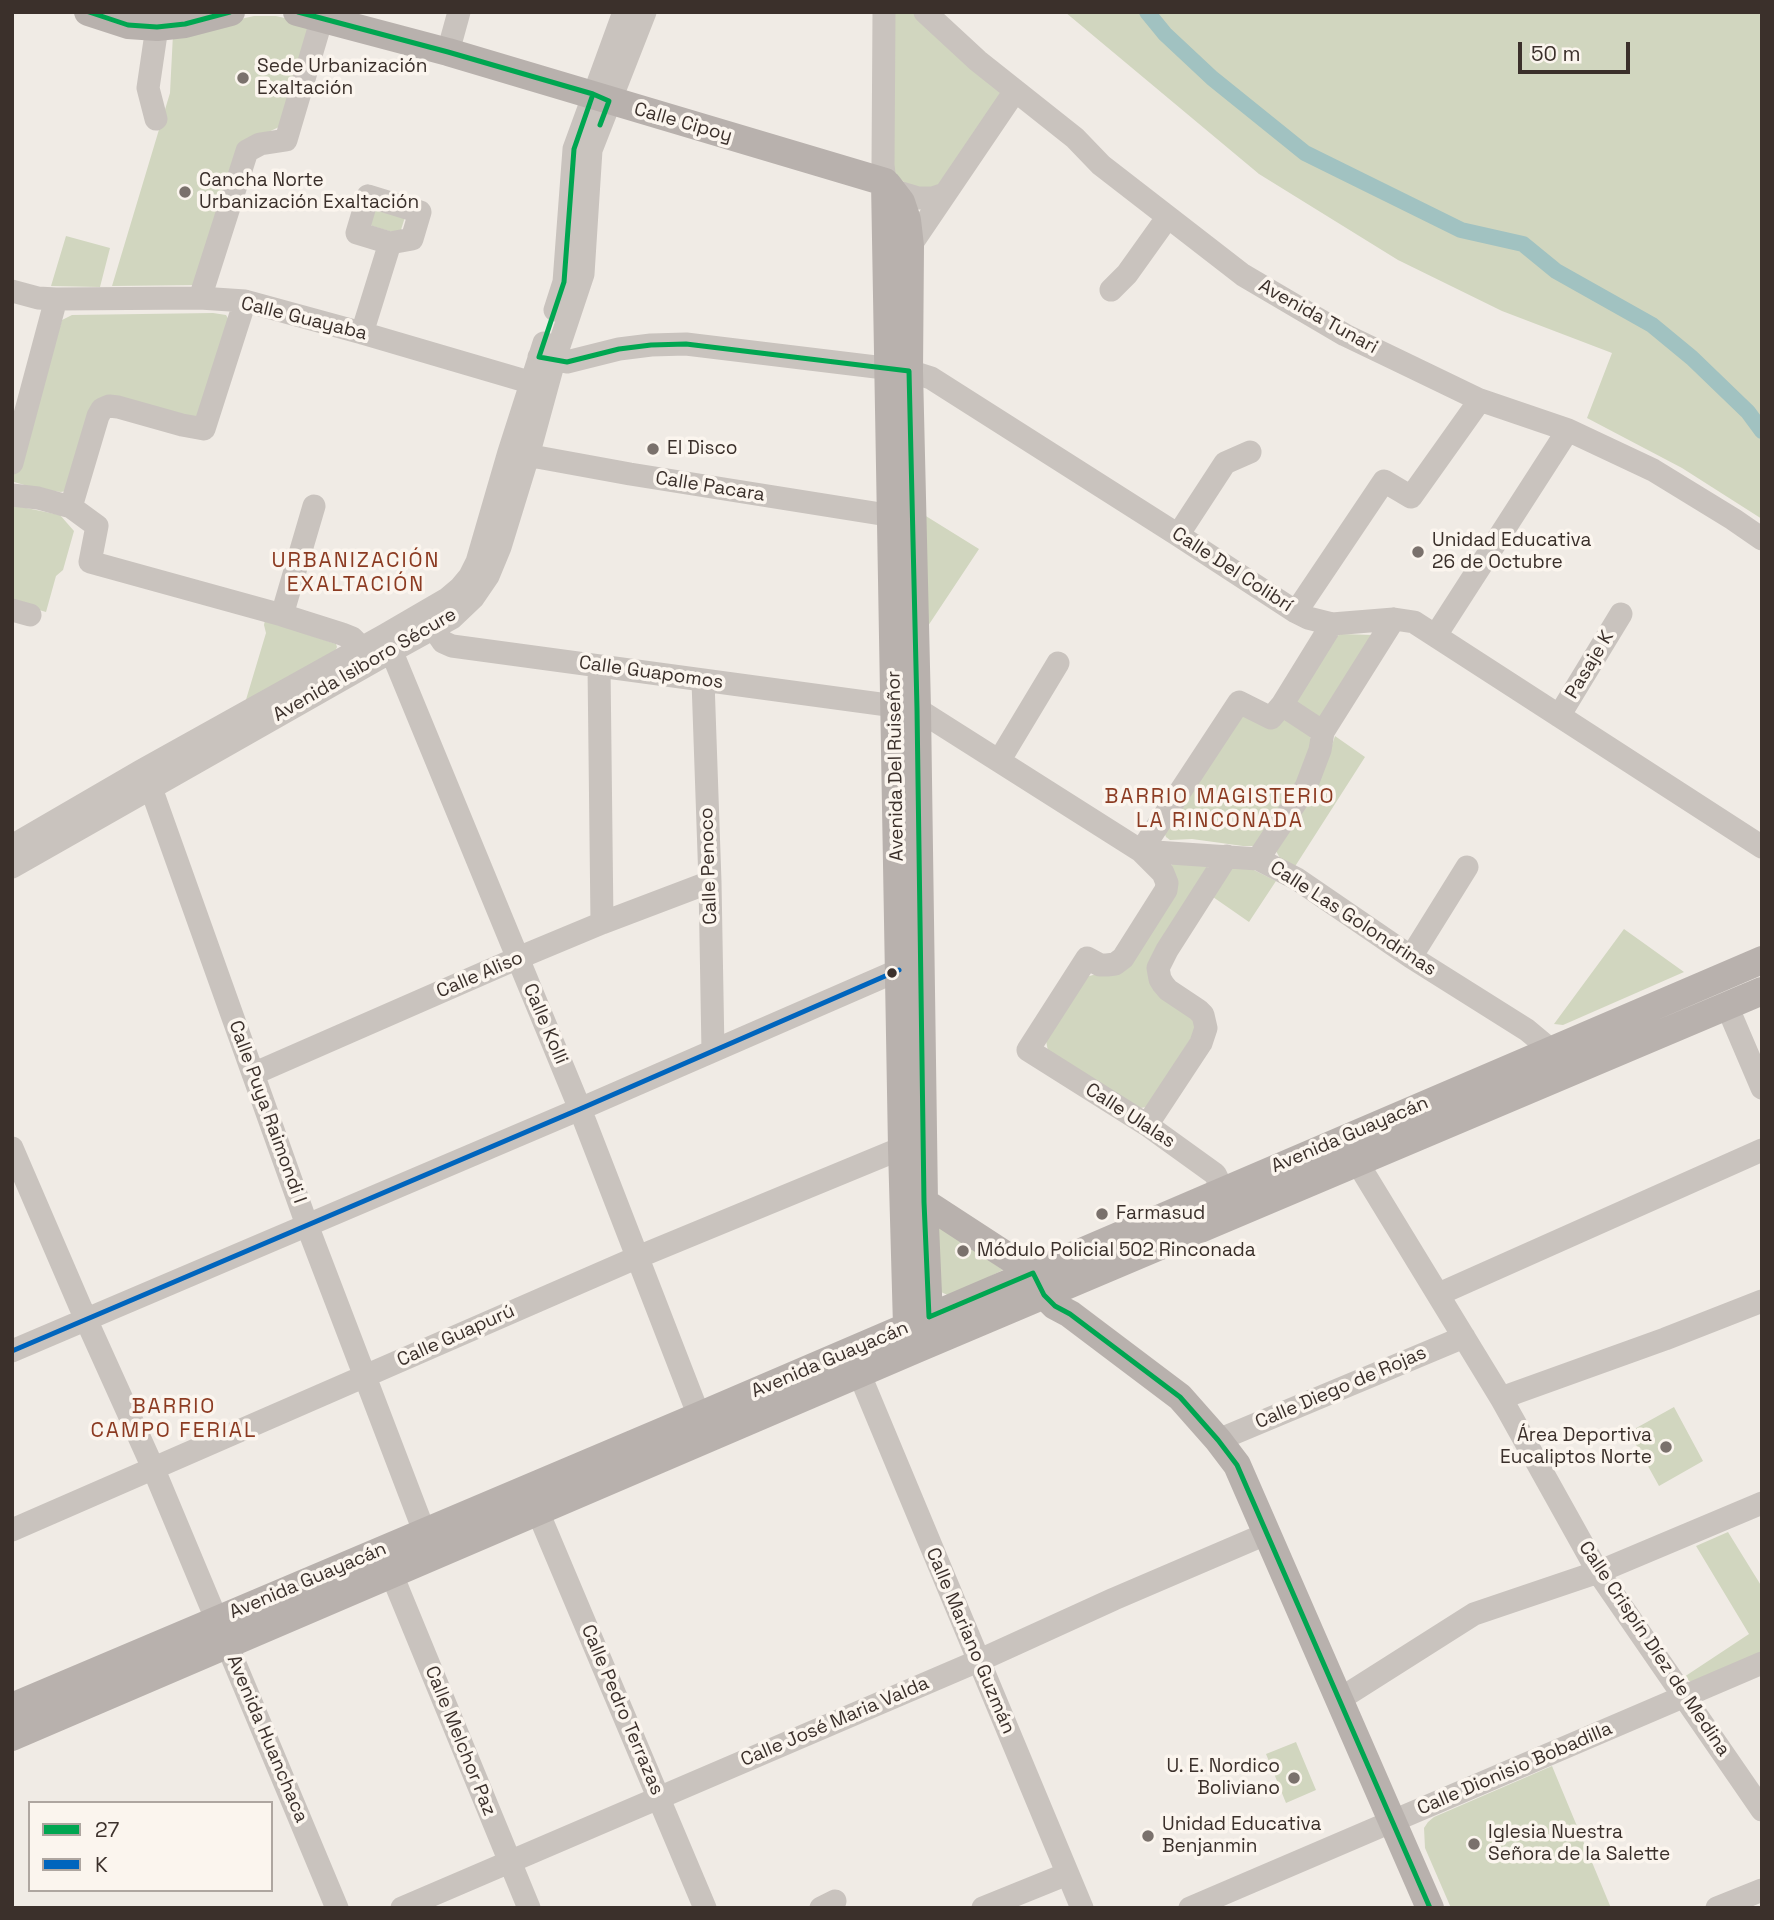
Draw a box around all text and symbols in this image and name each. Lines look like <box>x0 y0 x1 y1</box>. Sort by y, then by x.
scale bar <box>1522 28 1634 72</box>
text: 50 m <box>1531 40 1581 67</box>
place label: Sede Urbanización Exaltación <box>257 56 427 100</box>
marker: Sede Urbanización Exaltación <box>235 70 251 86</box>
street label: Calle Cipoy <box>631 98 735 148</box>
place label: Cancha Norte Urbanización Exaltación <box>199 170 419 214</box>
marker: Cancha Norte Urbanización Exaltación <box>177 184 193 200</box>
street label: Avenida Tunari <box>1254 275 1382 359</box>
street label: Calle Guayaba <box>239 292 369 346</box>
place label: El Disco <box>667 438 738 460</box>
marker: El Disco <box>645 441 661 457</box>
street label: Calle Pacara <box>654 467 766 507</box>
street label: Calle Del Colibrí <box>1167 523 1297 617</box>
place label: Unidad Educativa 26 de Octubre <box>1432 530 1591 574</box>
marker: Unidad Educativa 26 de Octubre <box>1410 544 1426 560</box>
district label: URBANIZACIÓN EXALTACIÓN <box>273 548 439 598</box>
street label: Avenida Isiboro Sécure <box>269 603 461 727</box>
street label: Pasaje K <box>1561 627 1619 703</box>
street label: Calle Guapomos <box>577 652 725 694</box>
street label: Avenida Del Ruiseñor <box>883 671 909 861</box>
district label: BARRIO MAGISTERIO LA RINCONADA <box>1107 784 1333 834</box>
street label: Calle Penoco <box>696 807 722 925</box>
street label: Calle Las Golondrinas <box>1266 857 1440 981</box>
street label: Calle Aliso <box>433 947 527 1003</box>
unlabelled marker <box>885 966 899 980</box>
street label: Calle Kolli <box>518 980 572 1068</box>
street label: Calle Puya Raimondi I <box>223 1018 311 1206</box>
street label: Calle Ulalas <box>1081 1079 1179 1153</box>
street label: Avenida Guayacán <box>1268 1092 1432 1178</box>
place label: Farmasud <box>1116 1203 1205 1225</box>
marker: Farmasud <box>1094 1206 1110 1222</box>
place label: Módulo Policial 502 Rinconada <box>977 1240 1256 1262</box>
marker: Módulo Policial 502 Rinconada <box>955 1243 971 1259</box>
street label: Calle Guapurú <box>394 1300 518 1372</box>
street label: Avenida Guayacán <box>748 1317 912 1403</box>
street label: Calle Diego de Rojas <box>1252 1342 1430 1434</box>
district label: BARRIO CAMPO FERIAL <box>92 1394 256 1444</box>
place label: Área Deportiva Eucaliptos Norte <box>1500 1425 1652 1469</box>
marker: Área Deportiva Eucaliptos Norte <box>1658 1439 1674 1455</box>
street label: Calle Crispín Díez de Medina <box>1573 1537 1735 1761</box>
street label: Avenida Guayacán <box>226 1538 390 1624</box>
street label: Calle Mariano Guzmán <box>920 1545 1020 1737</box>
street label: Calle Pedro Terrazas <box>576 1621 668 1799</box>
street label: Avenida Huanchaca <box>221 1652 313 1826</box>
street label: Calle Melchor Paz <box>420 1663 500 1819</box>
street label: Calle José Maria Valda <box>738 1672 932 1772</box>
street label: Calle Dionisio Bobadilla <box>1414 1718 1616 1820</box>
place label: U. E. Nordico Boliviano <box>1166 1756 1280 1800</box>
marker: U. E. Nordico Boliviano <box>1286 1770 1302 1786</box>
legend <box>28 1801 273 1892</box>
place label: Unidad Educativa Benjanmin <box>1162 1814 1321 1858</box>
text: 27 <box>95 1816 119 1843</box>
place label: Iglesia Nuestra Señora de la Salette <box>1488 1822 1670 1866</box>
marker: Unidad Educativa Benjanmin <box>1140 1828 1156 1844</box>
marker: Iglesia Nuestra Señora de la Salette <box>1466 1836 1482 1852</box>
text: K <box>95 1851 108 1878</box>

